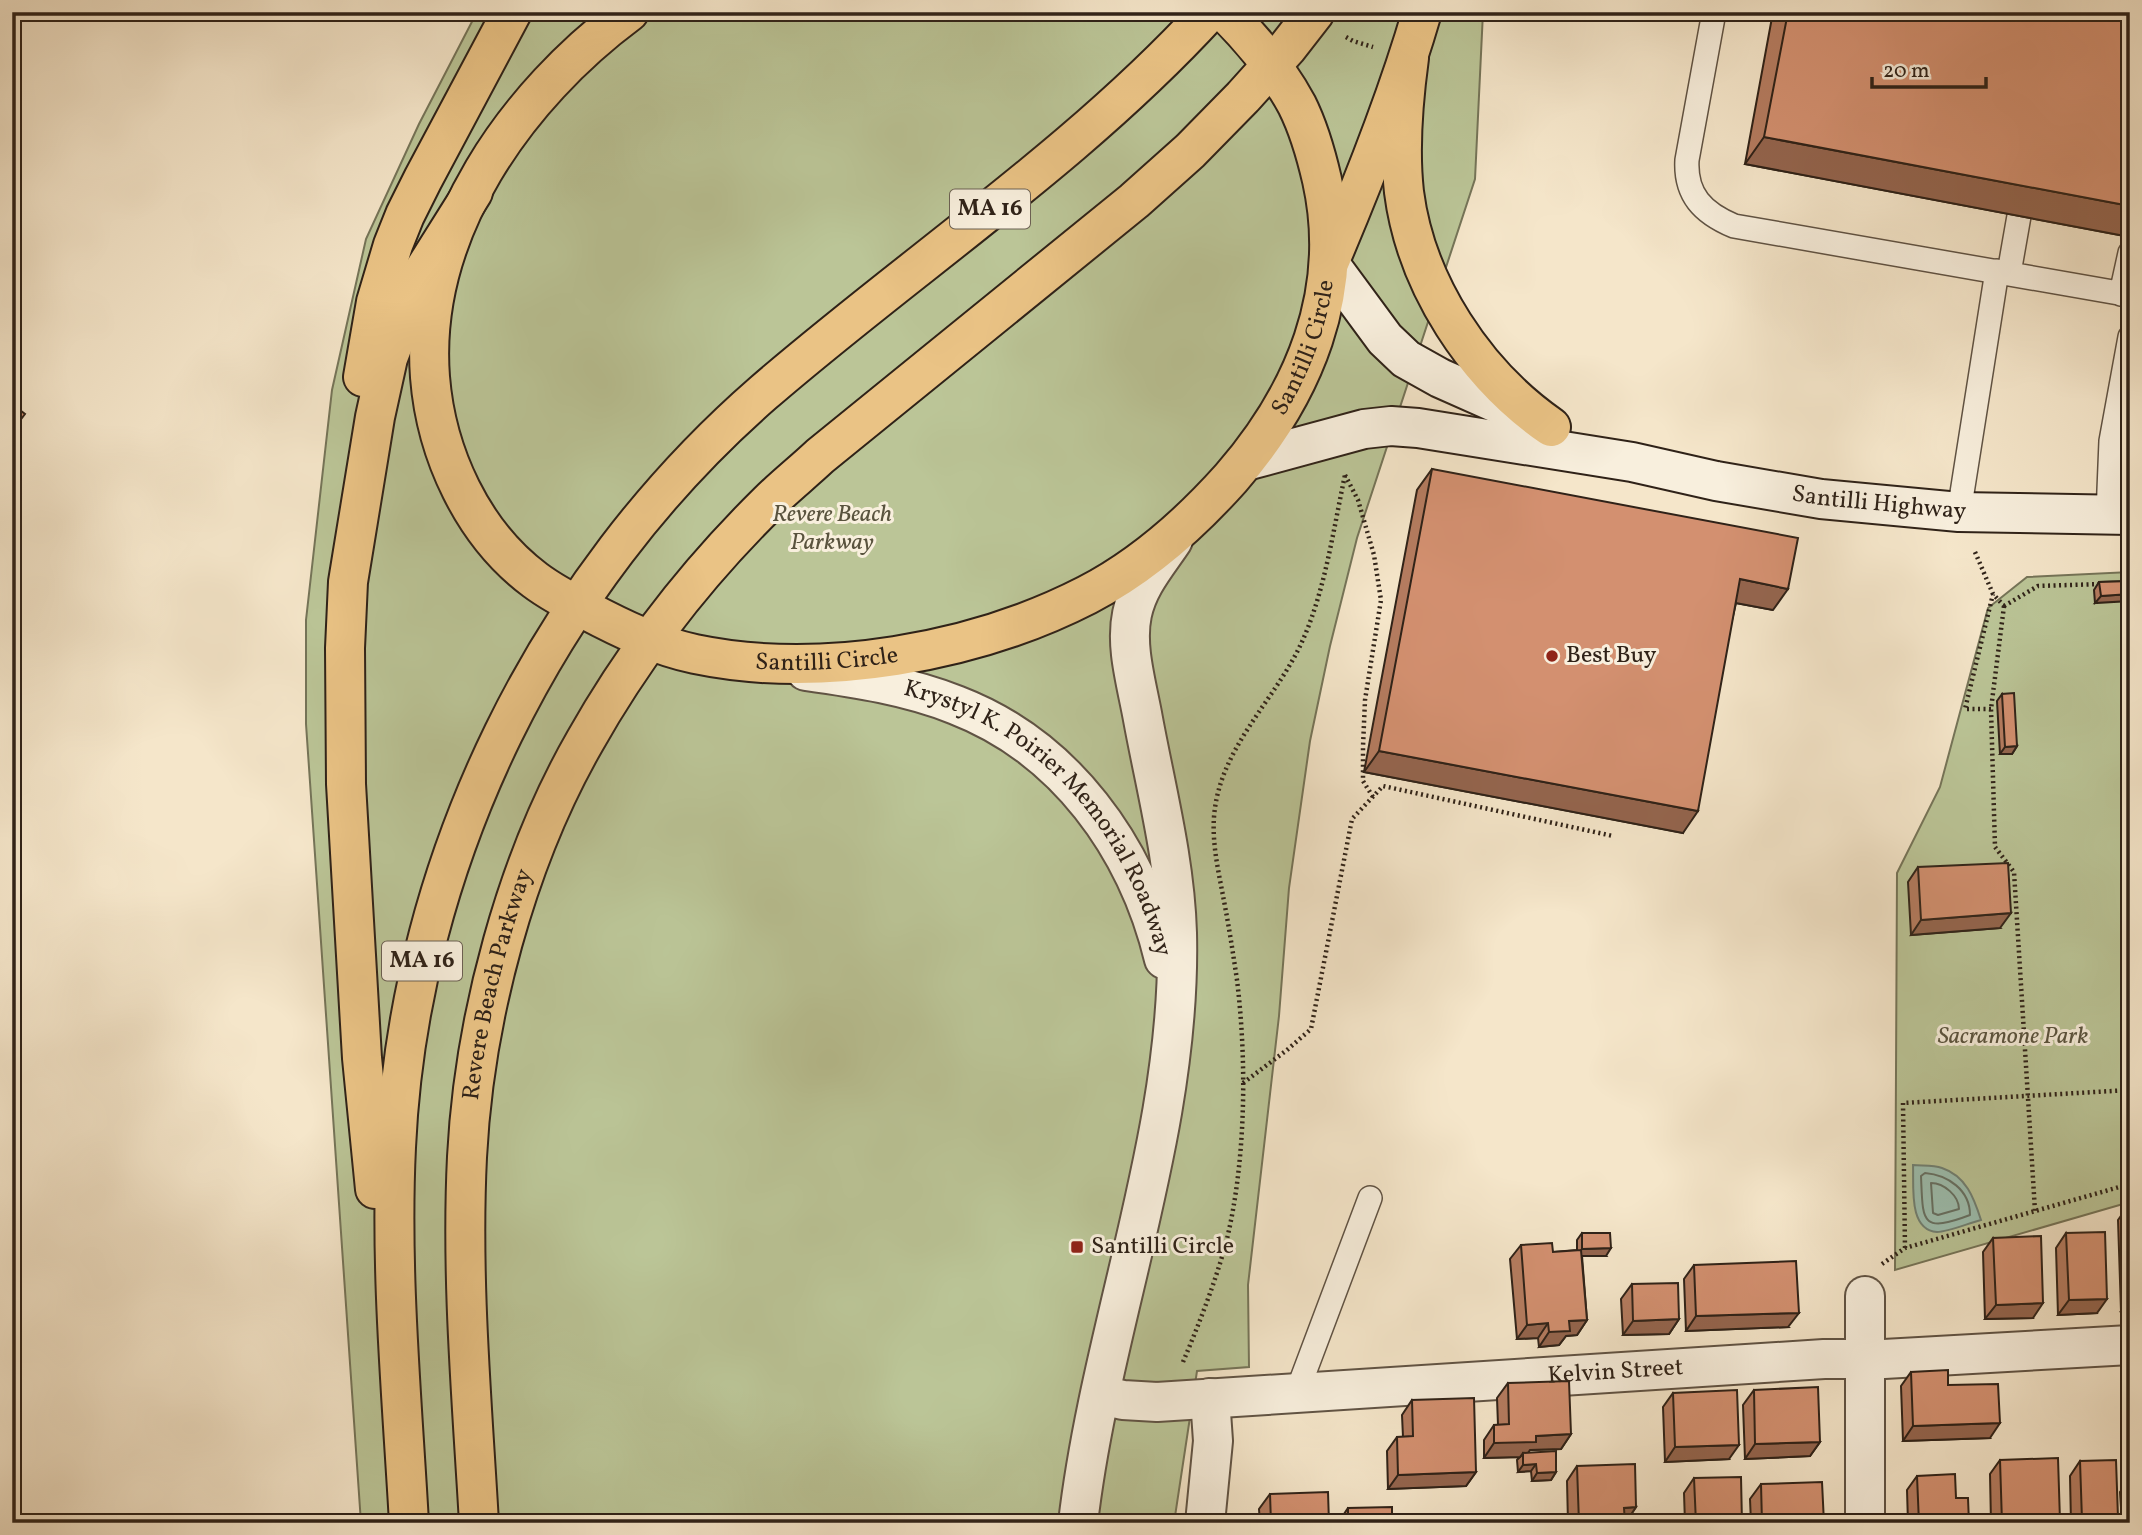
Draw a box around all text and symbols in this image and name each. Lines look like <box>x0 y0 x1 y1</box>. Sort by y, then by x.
scale bar <box>1872 46 1986 90</box>
text: 20 m <box>1883 57 1929 86</box>
road number: MA 16 <box>950 190 1030 229</box>
street label: Santilli Circle <box>1264 278 1344 422</box>
street label: Santilli Highway <box>1789 477 1967 529</box>
park label: Revere Beach Parkway <box>772 498 892 560</box>
street label: Santilli Circle <box>754 639 901 681</box>
place label: Best Buy <box>1566 639 1657 673</box>
marker: Best Buy <box>1544 648 1560 664</box>
street label: Krystyl K. Poirier Memorial Roadway <box>900 672 1180 960</box>
street label: Revere Beach Parkway <box>455 864 542 1102</box>
road number: MA 16 <box>382 942 462 980</box>
park label: Sacramone Park <box>1938 1020 2088 1054</box>
place label: Santilli Circle <box>1091 1230 1234 1264</box>
marker: Santilli Circle <box>1069 1239 1085 1255</box>
street label: Kelvin Street <box>1547 1351 1684 1394</box>

